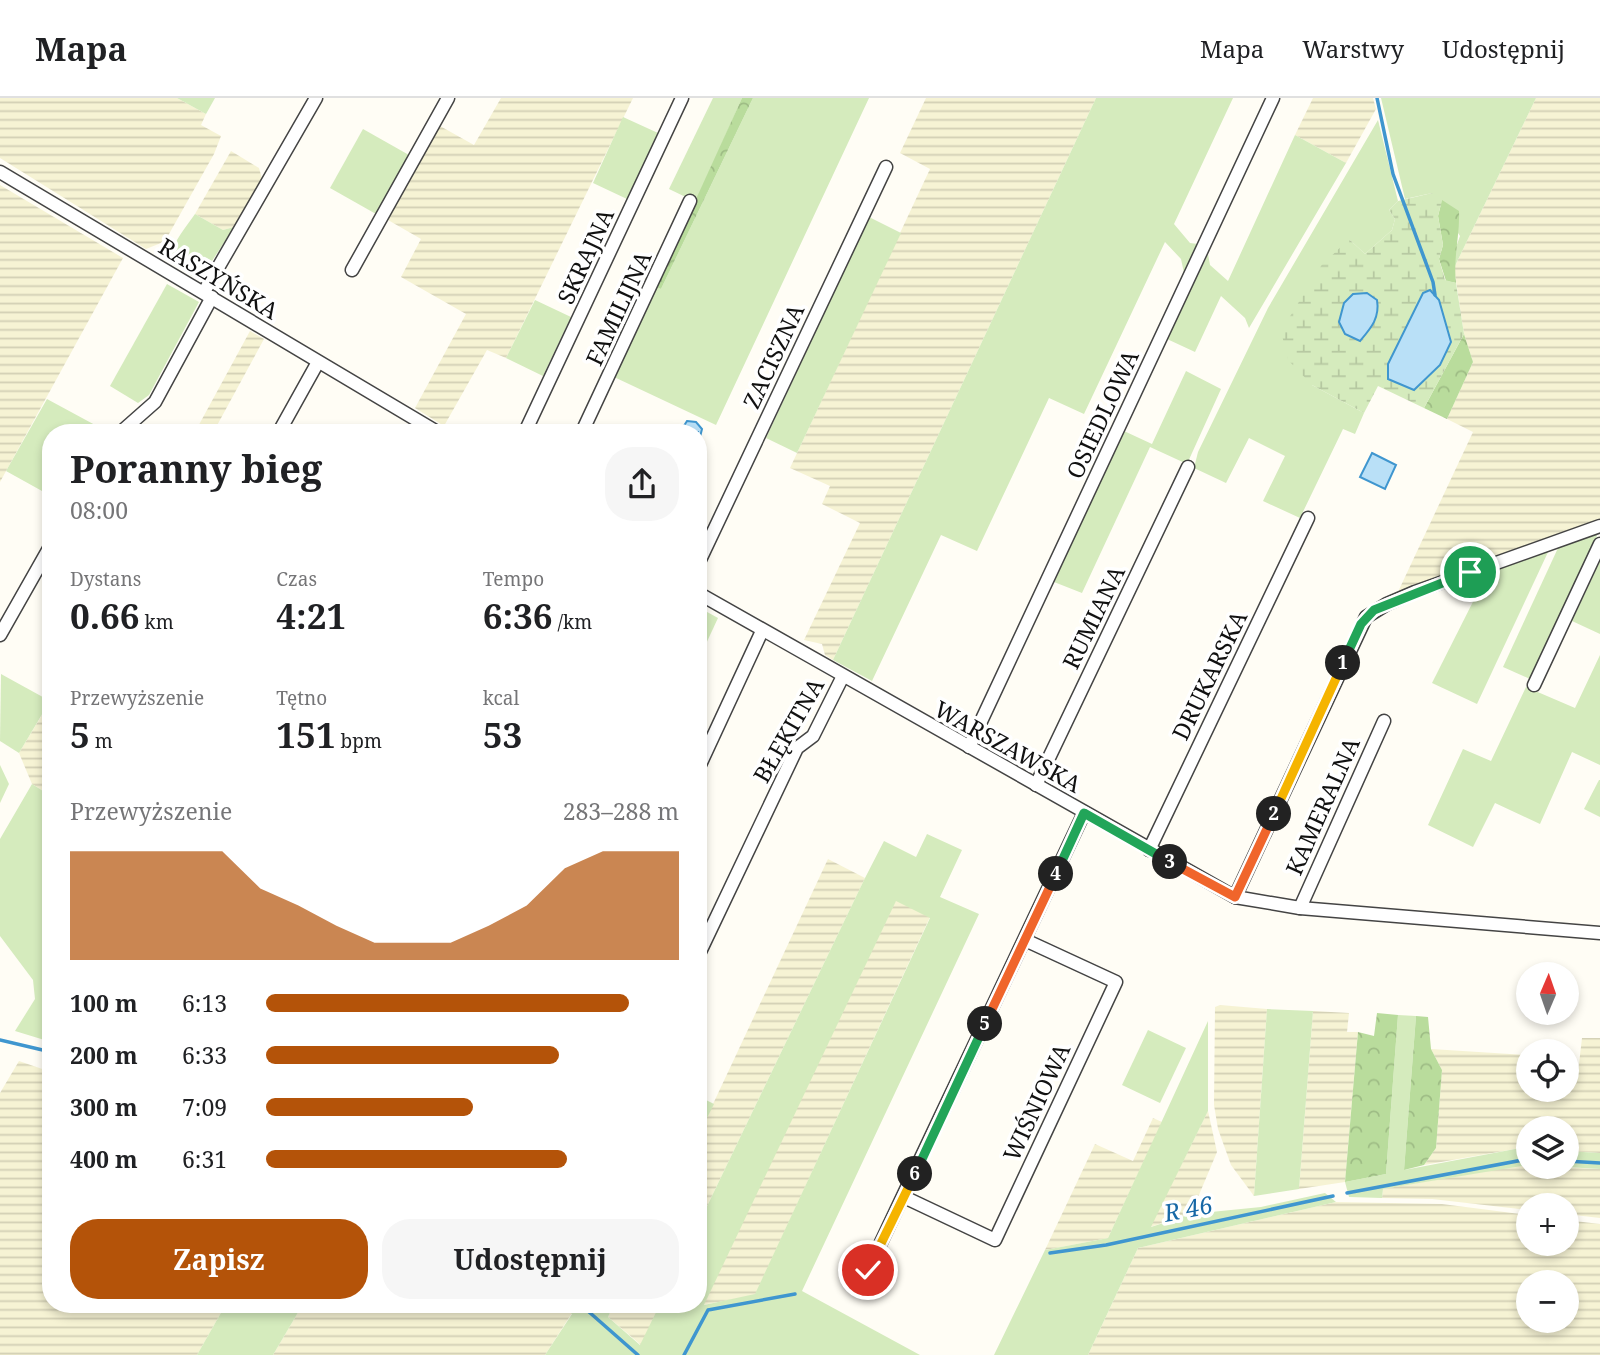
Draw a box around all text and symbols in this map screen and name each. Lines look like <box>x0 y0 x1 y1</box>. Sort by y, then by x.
text: Mapa <box>35 26 127 71</box>
text: Mapa <box>1200 32 1264 65</box>
text: Warstwy <box>1302 32 1404 65</box>
text: Udostępnij <box>1442 32 1565 65</box>
street label: SKRAJNA <box>549 202 621 309</box>
street label: RASZYŃSKA <box>153 230 285 327</box>
street label: FAMILIJNA <box>578 245 659 370</box>
street label: ZACISZNA <box>735 298 811 413</box>
street label: OSIEDLOWA <box>1058 344 1146 484</box>
text: Poranny bieg <box>70 442 322 494</box>
button: share <box>605 447 679 521</box>
text: 08:00 <box>70 494 128 526</box>
pin <box>1440 542 1500 602</box>
icon: arrive <box>1451 553 1489 591</box>
street label: RUMIANA <box>1054 559 1132 674</box>
text: Dystans <box>70 566 141 592</box>
text: Czas <box>276 566 317 592</box>
text: Tempo <box>483 566 544 592</box>
text: 0.66 <box>70 592 140 639</box>
text: 4:21 <box>276 592 346 639</box>
text: 6:36 <box>483 592 553 639</box>
street label: DRUKARSKA <box>1164 604 1254 745</box>
text: km <box>140 609 174 635</box>
text: /km <box>553 609 592 635</box>
pin: 1 <box>1326 646 1360 680</box>
text: 1 <box>1337 649 1348 675</box>
street label: BŁĘKITNA <box>745 671 831 788</box>
text: Przewyższenie <box>70 685 204 711</box>
text: Tętno <box>276 685 327 711</box>
text: kcal <box>483 685 519 711</box>
street label: WARSZAWSKA <box>929 692 1088 800</box>
text: 5 <box>70 711 90 758</box>
text: 151 <box>276 711 336 758</box>
text: 53 <box>483 711 522 758</box>
text: m <box>90 728 113 754</box>
text: bpm <box>336 728 382 754</box>
street label: KAMERALNA <box>1277 731 1367 880</box>
text: Przewyższenie <box>70 795 232 827</box>
text: 283–288 m <box>563 795 679 827</box>
pin: 2 <box>1256 796 1292 832</box>
text: 2 <box>1268 800 1279 826</box>
pin: 3 <box>1152 844 1188 880</box>
text: 3 <box>1164 848 1175 874</box>
pin: 4 <box>1038 856 1074 892</box>
text: 4 <box>1050 860 1061 886</box>
north arrow <box>1516 962 1578 1026</box>
map controls <box>1516 962 1579 1333</box>
text: 100 m <box>70 987 138 1019</box>
text: 6:13 <box>182 987 227 1019</box>
pin: 5 <box>968 1006 1002 1042</box>
text: 5 <box>979 1010 990 1036</box>
street label: WIŚNIOWA <box>995 1037 1078 1166</box>
text: 200 m <box>70 1039 138 1071</box>
text: 6:33 <box>182 1039 227 1071</box>
button: locate <box>1516 1039 1579 1102</box>
text: 300 m <box>70 1091 138 1123</box>
text: 7:09 <box>182 1091 227 1123</box>
button: layers <box>1516 1116 1579 1179</box>
text: 400 m <box>70 1143 138 1175</box>
text: 6:31 <box>182 1143 227 1175</box>
pin: 6 <box>898 1156 932 1192</box>
text: 6 <box>909 1160 920 1186</box>
water label: R 46 <box>1160 1187 1216 1229</box>
button: + <box>1516 1193 1579 1256</box>
button: Zapisz <box>70 1219 368 1299</box>
button: Udostępnij <box>382 1219 679 1299</box>
pin <box>838 1240 898 1300</box>
icon: check <box>849 1251 887 1289</box>
button: − <box>1516 1270 1579 1333</box>

